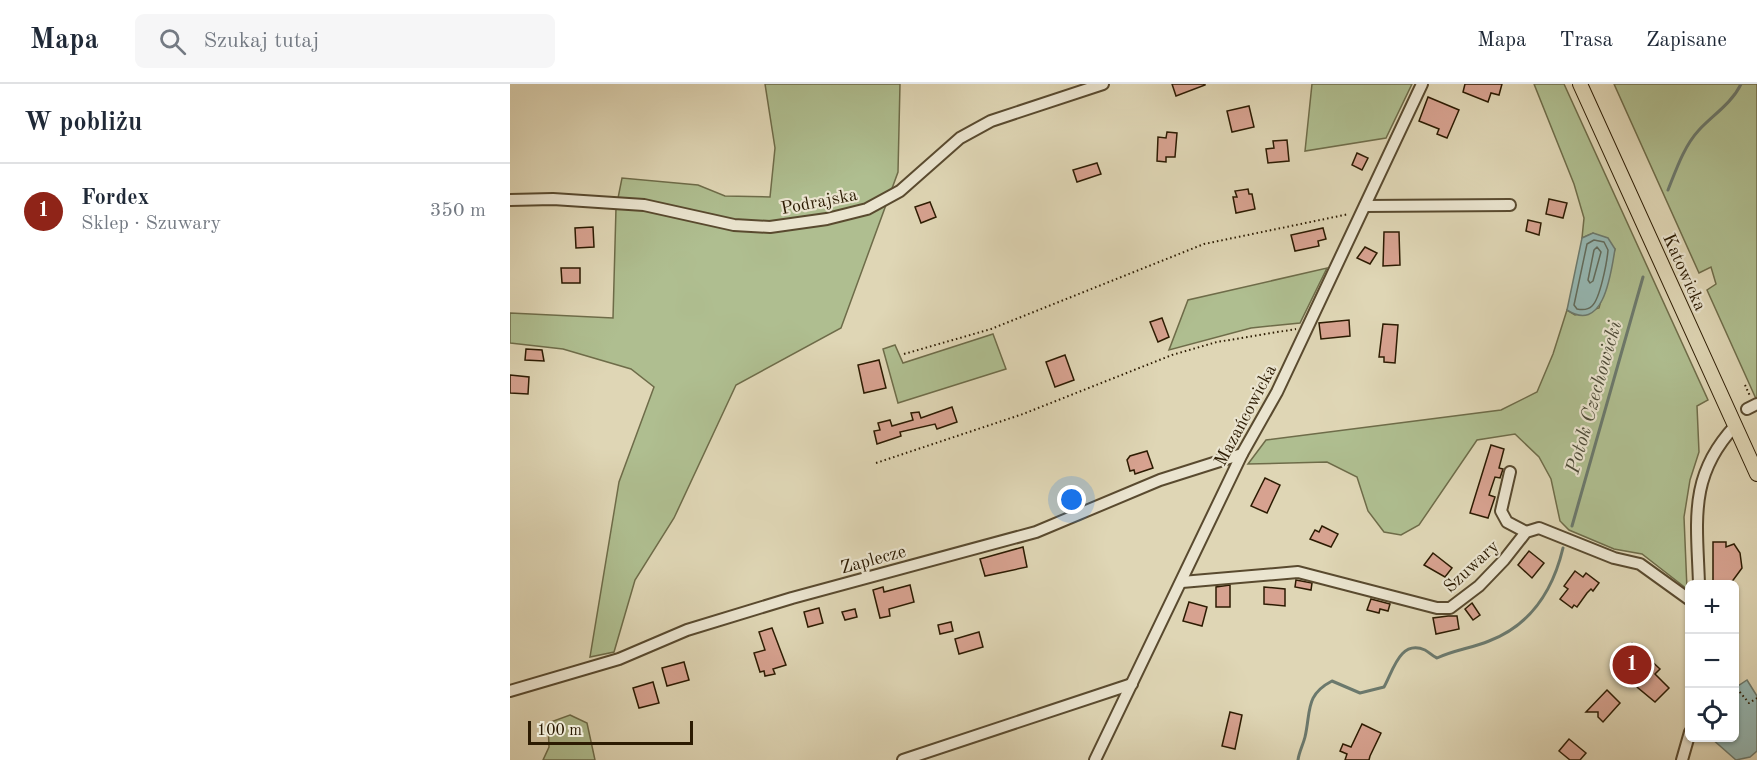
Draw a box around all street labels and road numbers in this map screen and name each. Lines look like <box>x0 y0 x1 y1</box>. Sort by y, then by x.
street label: Podrajska <box>779 186 859 218</box>
street label: Katowicka <box>1659 231 1709 314</box>
street label: Mazańcowicka <box>1212 362 1280 469</box>
street label: Szuwary <box>1441 537 1503 596</box>
street label: Zaplecze <box>839 543 908 577</box>

